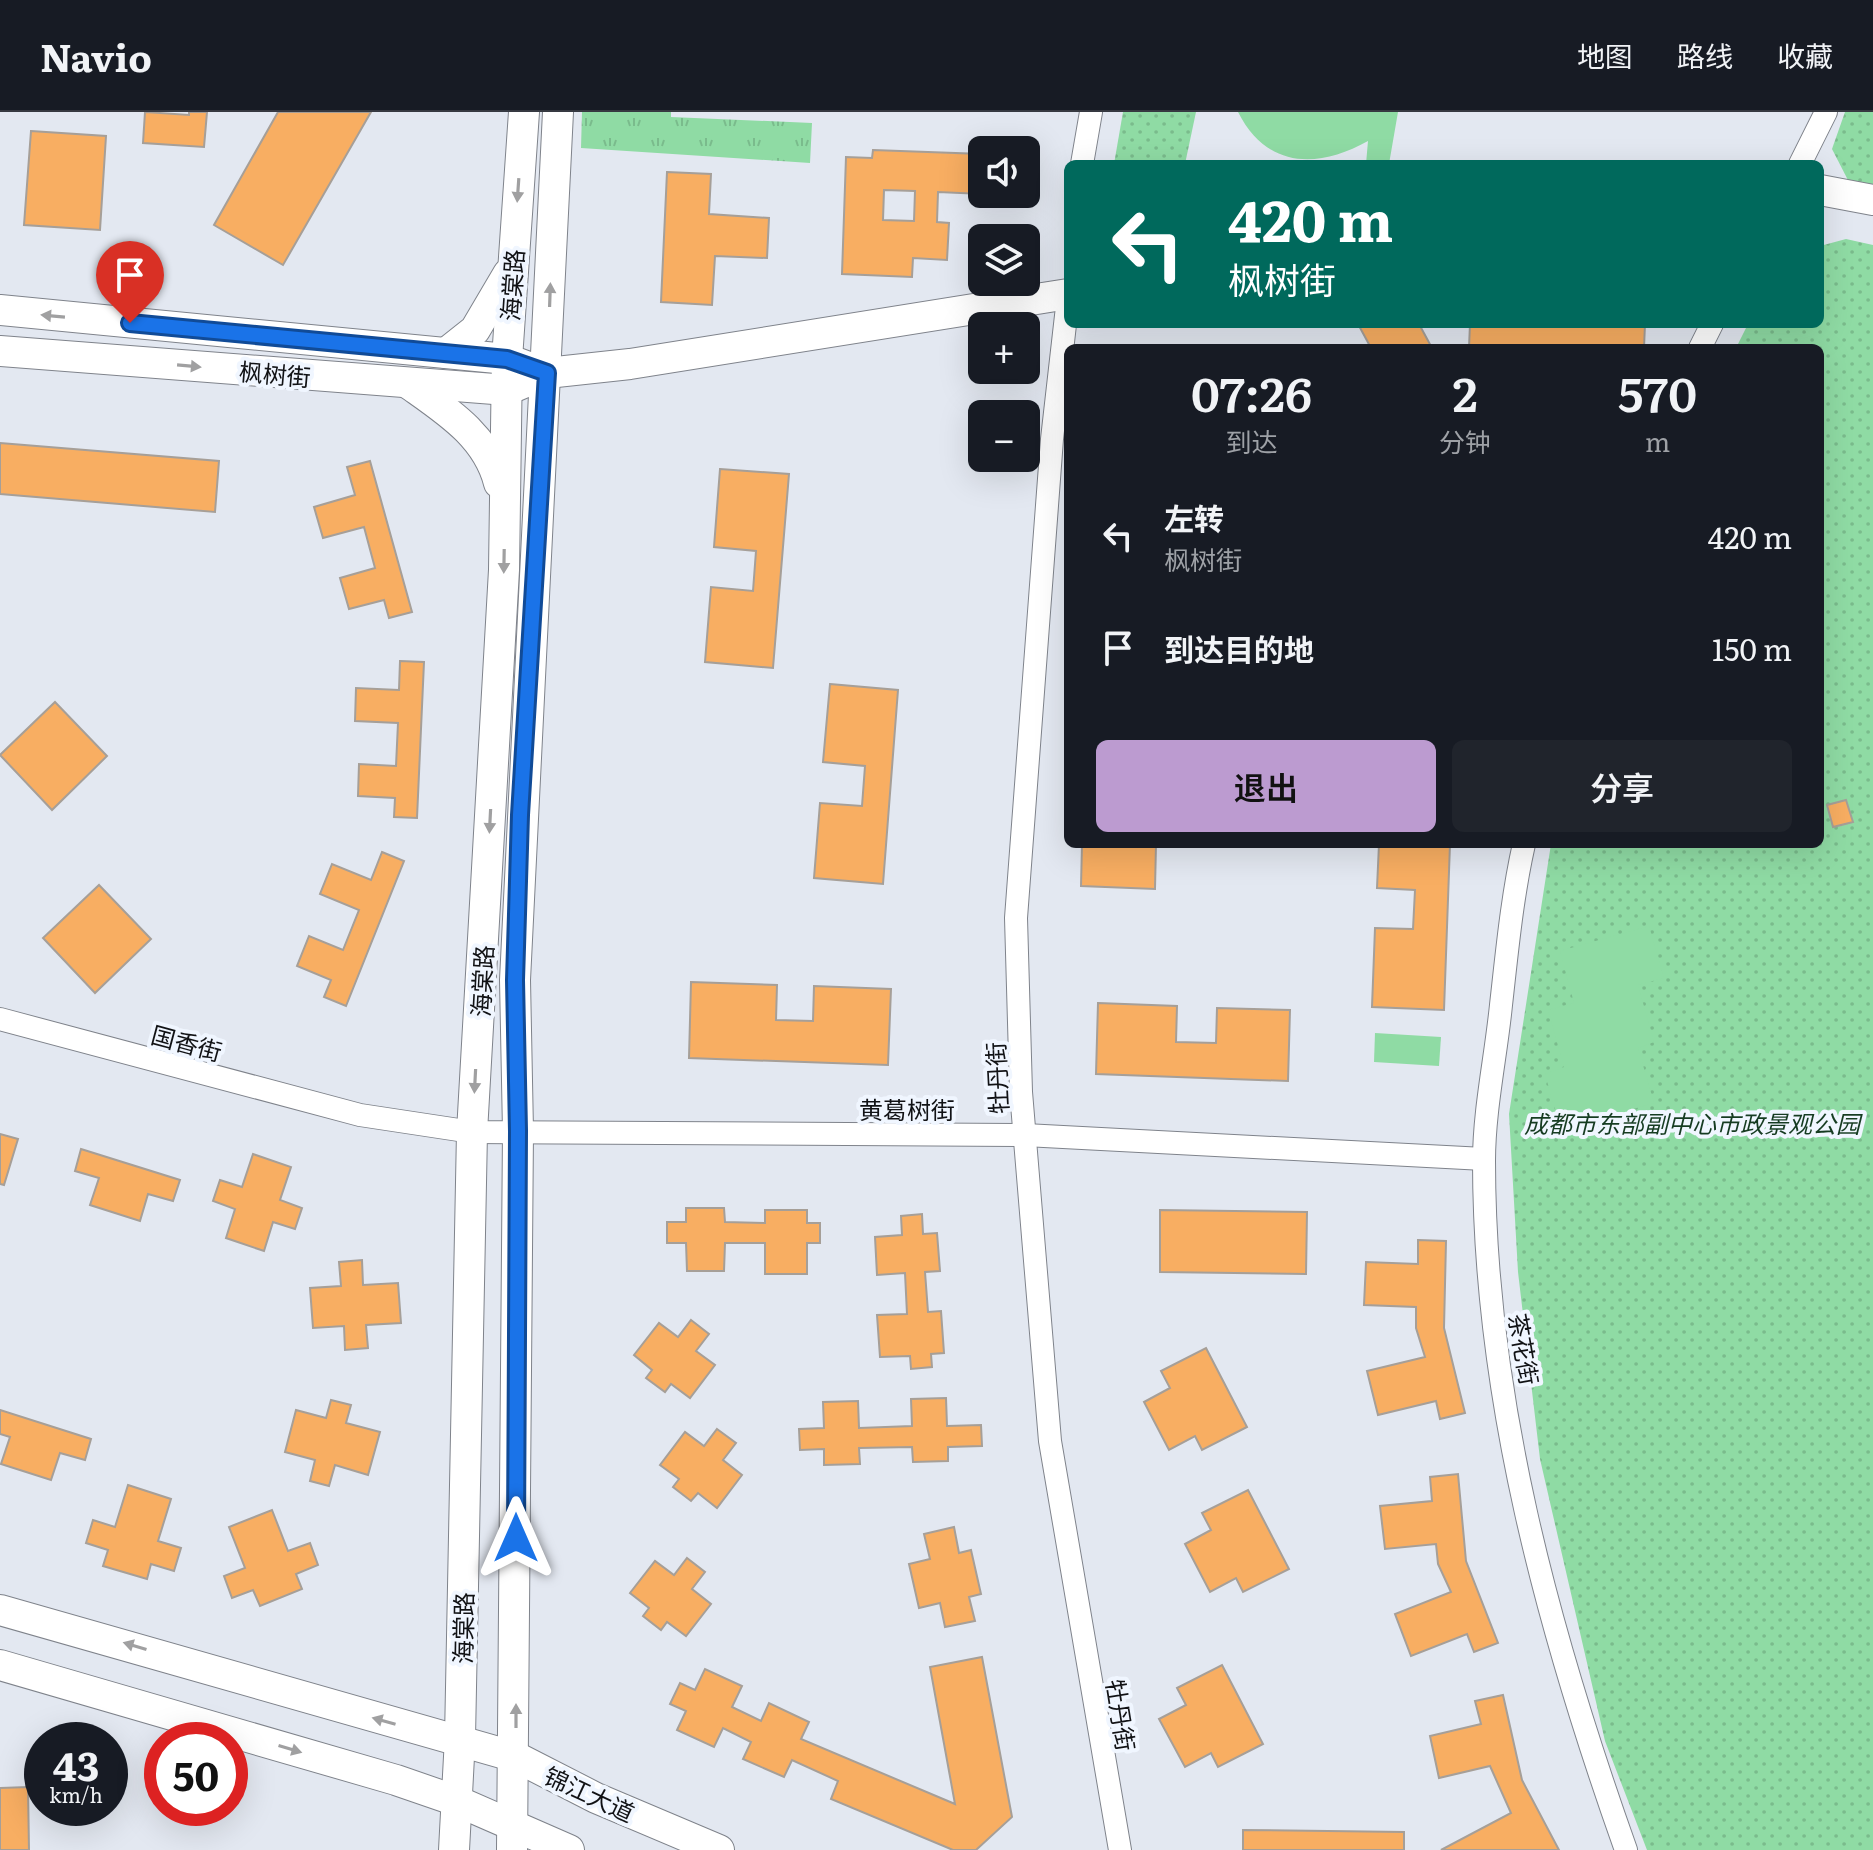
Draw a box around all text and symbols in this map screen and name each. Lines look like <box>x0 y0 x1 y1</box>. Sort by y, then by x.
text: Navio <box>40 27 152 84</box>
text: 地图 <box>1577 34 1633 76</box>
text: 路线 <box>1677 34 1733 76</box>
text: 收藏 <box>1777 34 1833 76</box>
map controls <box>968 136 1040 472</box>
button: sound <box>968 136 1040 208</box>
text: 420 m <box>1228 176 1393 259</box>
one-way arrow <box>511 178 524 203</box>
icon: left <box>1096 192 1200 296</box>
button: layers <box>968 224 1040 296</box>
pin <box>96 241 164 323</box>
street label: 海棠路 <box>491 248 531 322</box>
text: 枫树街 <box>1228 252 1336 305</box>
icon: arrive <box>108 253 152 297</box>
one-way arrow <box>544 282 557 307</box>
one-way arrow <box>40 309 65 322</box>
button: + <box>968 312 1040 384</box>
street label: 枫树街 <box>238 352 312 394</box>
text: 07:26 <box>1191 356 1312 427</box>
text: 2 <box>1452 356 1478 427</box>
text: 570 <box>1618 356 1697 427</box>
one-way arrow <box>177 360 202 373</box>
button: − <box>968 400 1040 472</box>
text: 到达 <box>1226 421 1278 460</box>
text: 分钟 <box>1439 421 1491 460</box>
text: m <box>1645 421 1670 460</box>
text: 左转 <box>1164 495 1224 539</box>
icon: left <box>1096 514 1140 558</box>
text: 420 m <box>1708 514 1792 558</box>
text: 枫树街 <box>1164 539 1242 578</box>
one-way arrow <box>497 549 510 574</box>
icon: arrive <box>1096 626 1140 670</box>
text: 到达目的地 <box>1164 626 1314 670</box>
text: 150 m <box>1712 626 1792 670</box>
button: 退出 <box>1096 740 1436 832</box>
button: 分享 <box>1452 740 1792 832</box>
one-way arrow <box>483 809 496 834</box>
street label: 海棠路 <box>462 944 500 1018</box>
street label: 国香街 <box>148 1016 226 1068</box>
street label: 牡丹街 <box>977 1041 1015 1115</box>
one-way arrow <box>468 1069 481 1094</box>
street label: 黄葛树街 <box>859 1091 955 1126</box>
park label: 成都市东部副中心市政景观公园 <box>1524 1105 1863 1140</box>
street label: 茶花街 <box>1502 1311 1548 1387</box>
position arrow <box>474 1496 558 1580</box>
street label: 海棠路 <box>444 1592 480 1664</box>
one-way arrow <box>123 1639 147 1652</box>
street label: 牡丹街 <box>1099 1677 1145 1753</box>
one-way arrow <box>510 1703 522 1728</box>
one-way arrow <box>372 1714 396 1727</box>
speed limit sign: 50 <box>144 1722 248 1826</box>
text: 43 <box>53 1734 99 1793</box>
one-way arrow <box>278 1743 302 1756</box>
street label: 锦江大道 <box>539 1757 641 1829</box>
text: km/h <box>49 1779 103 1809</box>

